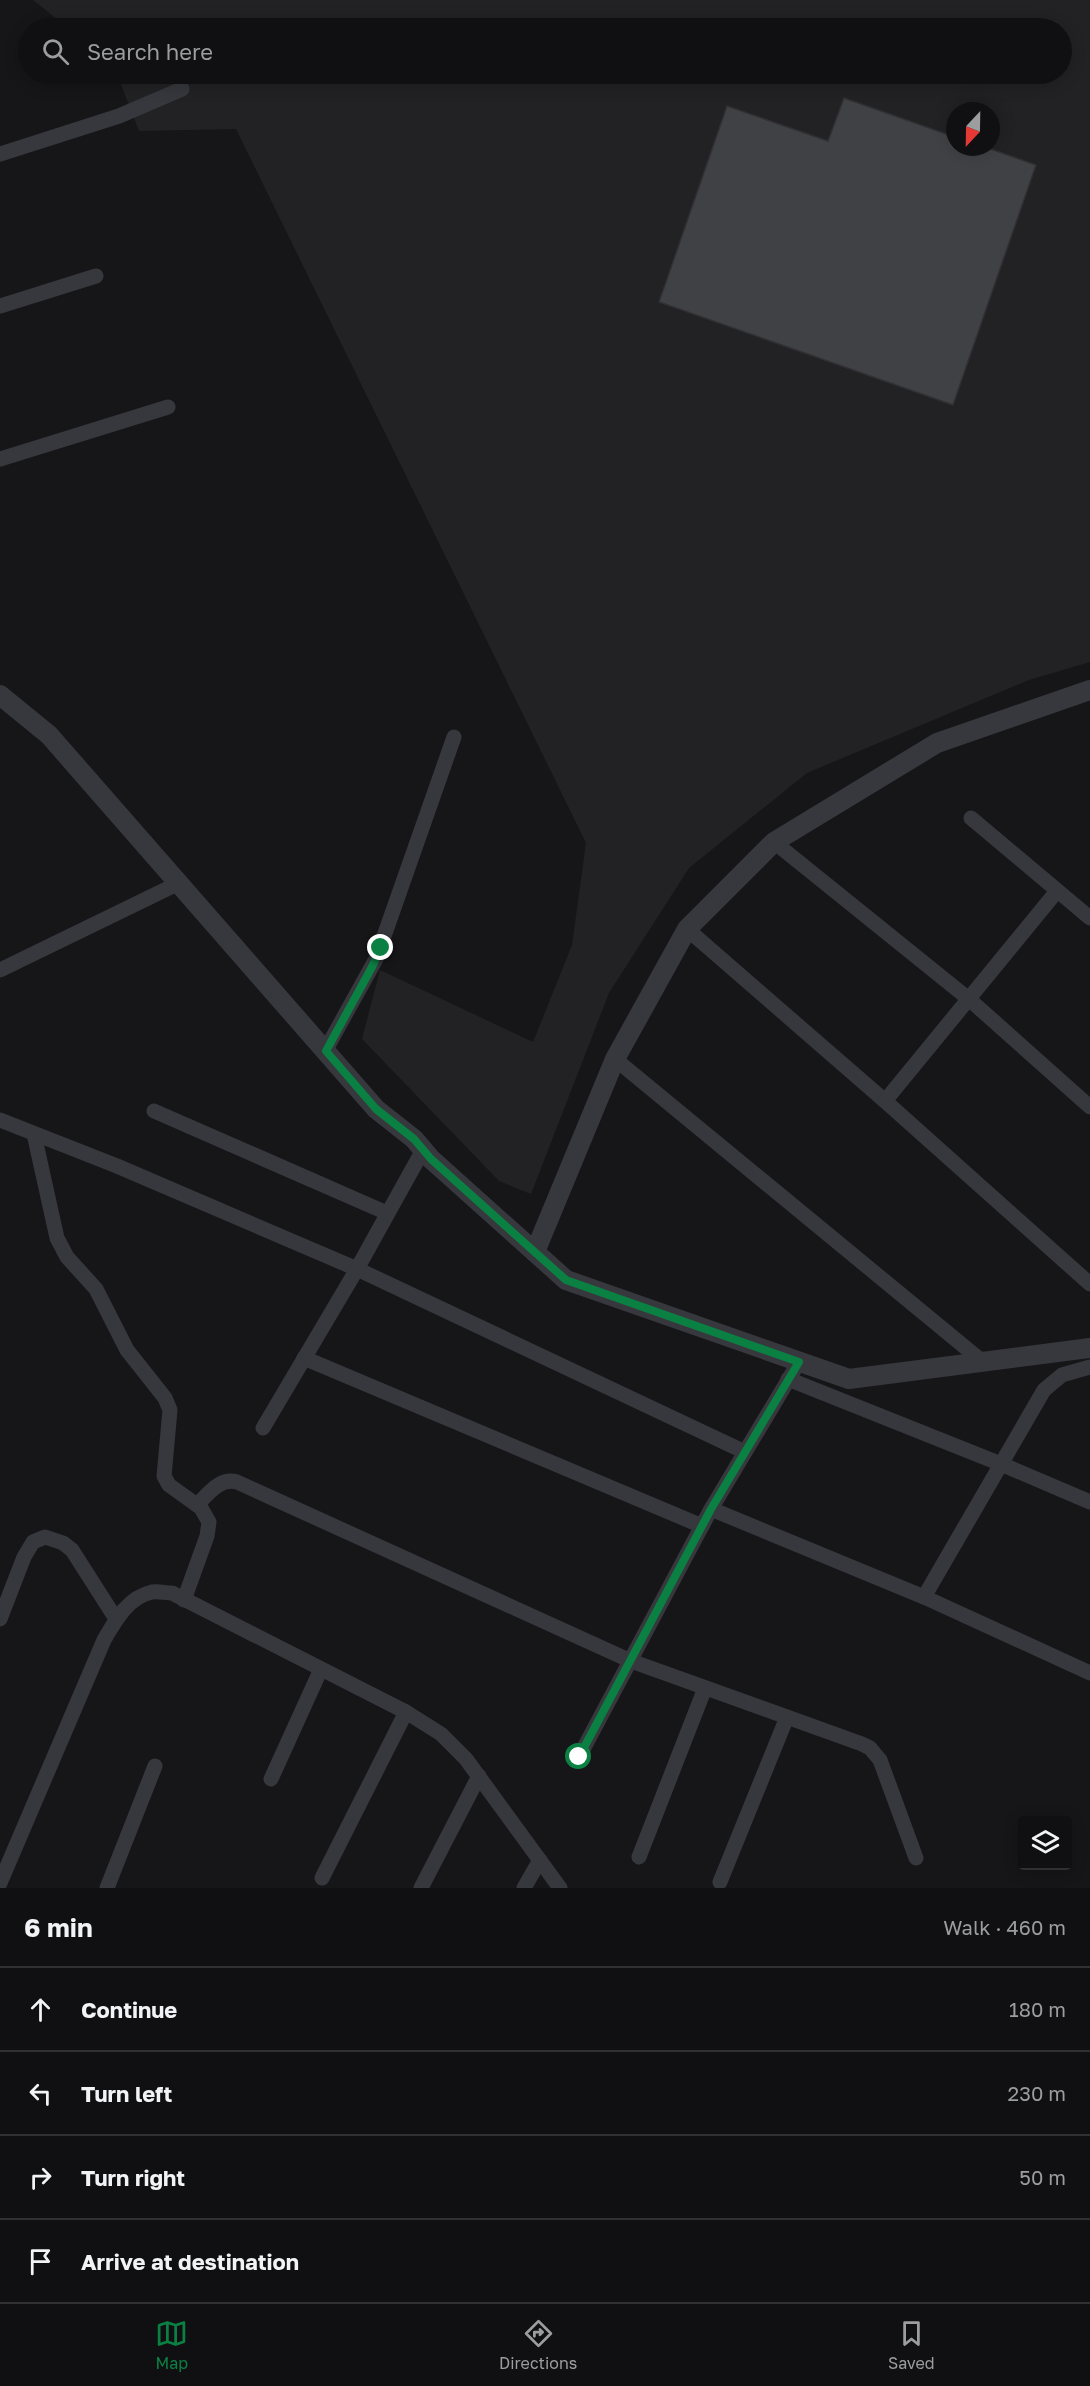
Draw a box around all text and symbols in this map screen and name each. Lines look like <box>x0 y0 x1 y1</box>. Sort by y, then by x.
search box <box>18 18 1072 84</box>
icon: search <box>39 35 72 68</box>
text: Search here <box>87 38 213 65</box>
north arrow <box>946 102 1000 156</box>
route end <box>367 934 393 960</box>
route start <box>565 1743 591 1769</box>
map controls <box>1018 1816 1072 1870</box>
button: layers <box>1018 1816 1072 1870</box>
text: 6 min <box>24 1912 93 1943</box>
text: Walk · 460 m <box>943 1915 1066 1939</box>
icon: ahead <box>24 1993 57 2026</box>
text: Continue <box>81 1996 177 2023</box>
text: 180 m <box>1009 1997 1066 2021</box>
icon: left <box>24 2077 57 2110</box>
text: Turn left <box>81 2080 172 2107</box>
text: 230 m <box>1008 2081 1066 2105</box>
icon: right <box>24 2161 57 2194</box>
text: Turn right <box>81 2164 185 2191</box>
text: 50 m <box>1019 2165 1066 2189</box>
icon: arrive <box>24 2245 57 2278</box>
text: Arrive at destination <box>81 2248 299 2275</box>
tab: Map <box>155 2317 188 2373</box>
tab: Directions <box>499 2317 577 2373</box>
tab: Saved <box>888 2317 935 2373</box>

